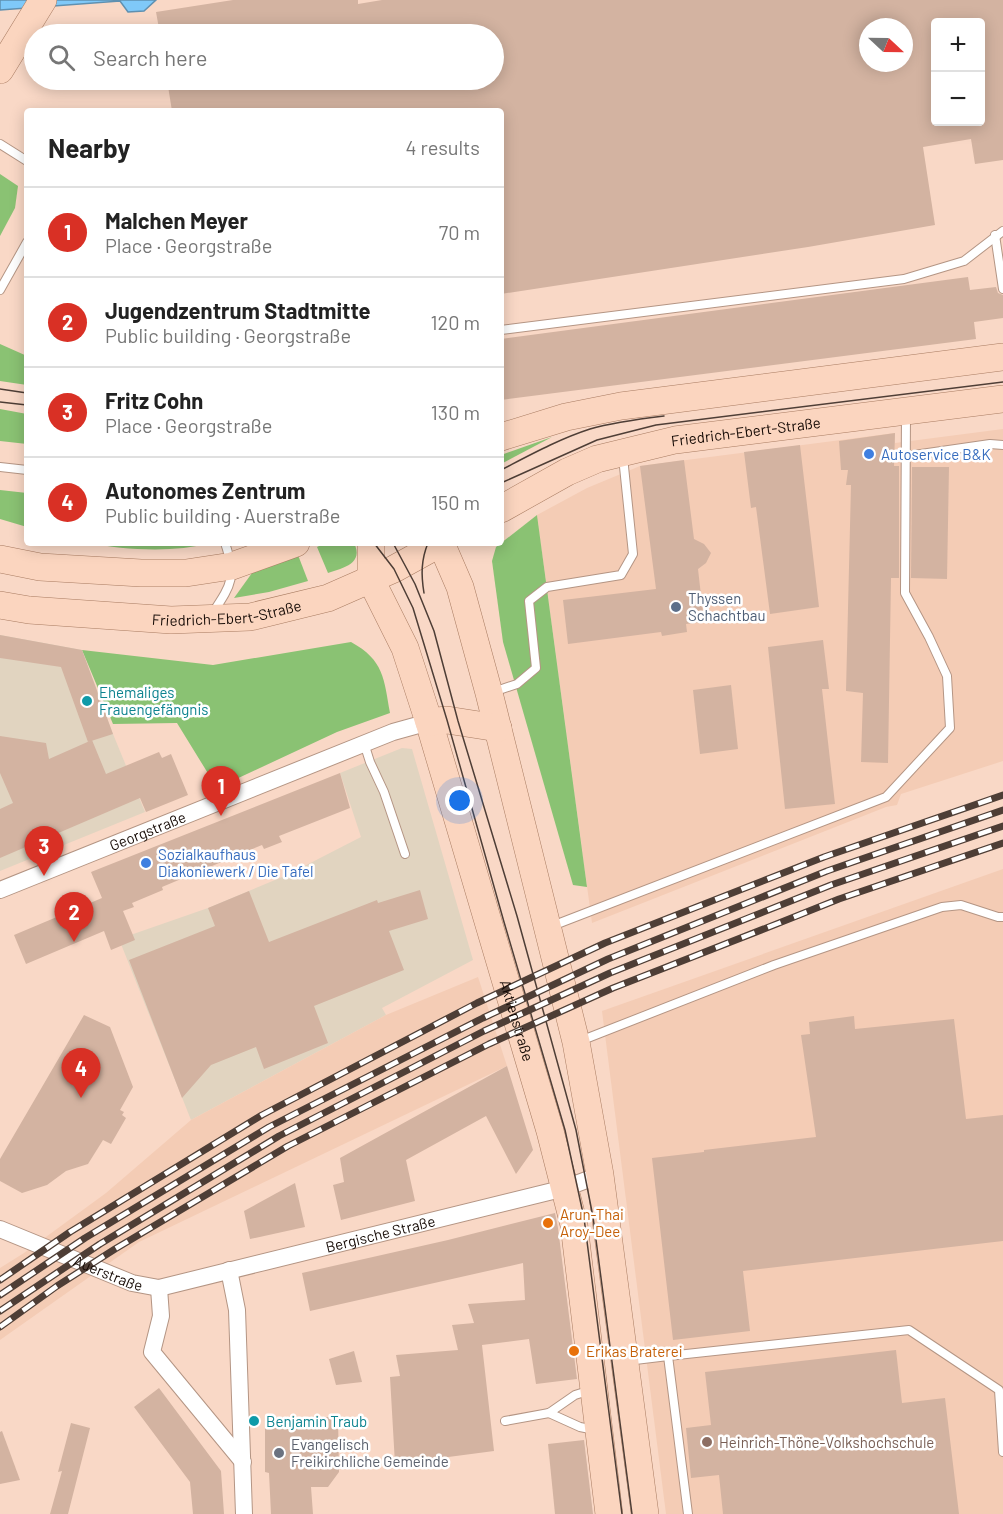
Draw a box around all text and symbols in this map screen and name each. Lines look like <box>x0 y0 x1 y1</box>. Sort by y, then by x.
north arrow <box>859 18 913 72</box>
map controls <box>931 18 985 126</box>
button: + <box>931 18 985 72</box>
search box <box>24 24 504 90</box>
icon: search <box>45 41 78 74</box>
text: Search here <box>93 44 207 70</box>
button: − <box>931 72 985 126</box>
text: Nearby <box>48 132 130 163</box>
text: 4 results <box>405 135 480 159</box>
text: Malchen Meyer <box>105 207 248 233</box>
text: 1 <box>64 220 71 244</box>
text: 70 m <box>439 220 480 244</box>
text: Place · Georgstraße <box>105 233 272 257</box>
text: Jugendzentrum Stadtmitte <box>105 297 371 323</box>
text: 2 <box>62 310 73 334</box>
text: 120 m <box>430 310 480 334</box>
text: Public building · Georgstraße <box>105 323 351 347</box>
text: Fritz Cohn <box>105 387 203 413</box>
text: 3 <box>62 400 73 424</box>
text: 130 m <box>431 400 480 424</box>
text: Place · Georgstraße <box>105 413 272 437</box>
street label: Friedrich-Ebert-Straße <box>670 413 822 449</box>
place label: Autoservice B&K <box>881 445 991 463</box>
marker: Autoservice B&K <box>862 447 876 461</box>
text: Autonomes Zentrum <box>105 477 306 503</box>
text: 4 <box>61 490 74 514</box>
text: 150 m <box>431 490 480 514</box>
text: Public building · Auerstraße <box>105 503 341 527</box>
place label: Thyssen Schachtbau <box>688 589 766 624</box>
street label: Friedrich-Ebert-Straße <box>151 596 303 629</box>
marker: Thyssen Schachtbau <box>669 600 683 614</box>
place label: Ehemaliges Frauengefängnis <box>99 683 208 718</box>
marker: Ehemaliges Frauengefängnis <box>80 694 94 708</box>
pin: 1 <box>202 766 240 816</box>
your location <box>445 786 474 815</box>
street label: Georgstraße <box>107 807 188 854</box>
pin: 3 <box>24 826 63 876</box>
place label: Sozialkaufhaus Diakoniewerk / Die Tafel <box>158 845 314 880</box>
marker: Sozialkaufhaus Diakoniewerk / Die Tafel <box>139 856 153 870</box>
pin: 2 <box>54 892 94 942</box>
street label: Aktienstraße <box>497 977 538 1063</box>
pin: 4 <box>62 1048 100 1098</box>
place label: Arun-Thai Aroy-Dee <box>560 1205 624 1240</box>
street label: Bergische Straße <box>324 1211 437 1256</box>
marker: Arun-Thai Aroy-Dee <box>541 1216 555 1230</box>
street label: Auerstraße <box>71 1251 144 1294</box>
place label: Erikas Braterei <box>586 1342 683 1360</box>
marker: Erikas Braterei <box>567 1344 581 1358</box>
place label: Benjamin Traub <box>266 1412 367 1430</box>
marker: Benjamin Traub <box>247 1414 261 1428</box>
place label: Heinrich-Thöne-Volkshochschule <box>719 1433 934 1451</box>
place label: Evangelisch Freikirchliche Gemeinde <box>291 1435 449 1470</box>
marker: Heinrich-Thöne-Volkshochschule <box>700 1435 714 1449</box>
marker: Evangelisch Freikirchliche Gemeinde <box>272 1446 286 1460</box>

